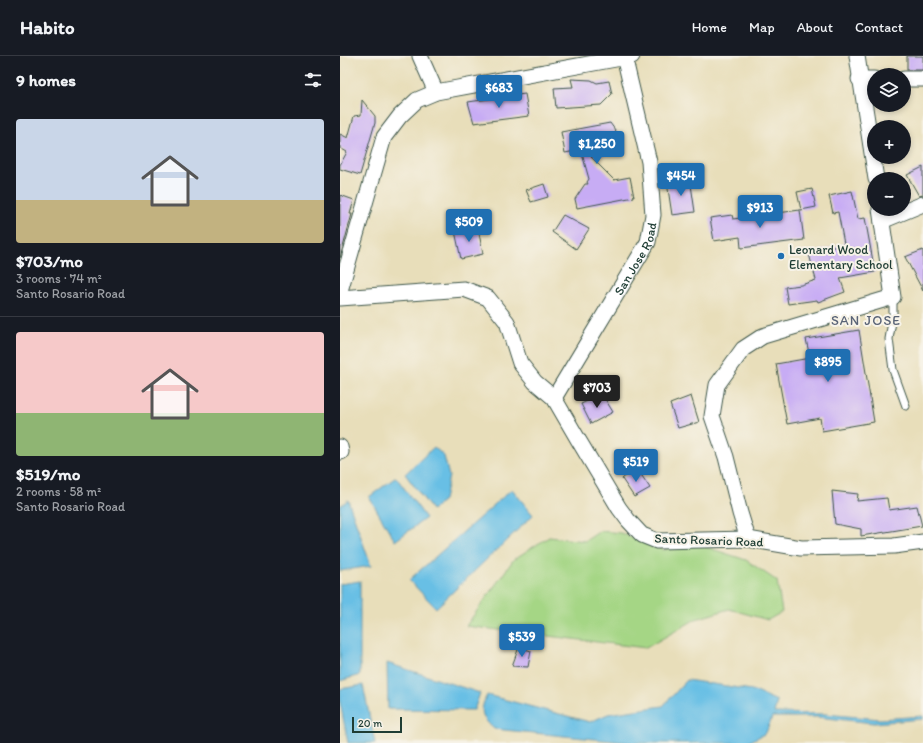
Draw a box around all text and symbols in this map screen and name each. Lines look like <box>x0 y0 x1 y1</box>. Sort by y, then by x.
text: Habito <box>20 16 75 39</box>
text: Home <box>692 19 727 36</box>
text: Map <box>749 19 775 36</box>
text: About <box>797 19 833 36</box>
text: Contact <box>855 19 903 36</box>
map controls <box>867 68 911 216</box>
button: layers <box>867 68 911 112</box>
icon: filters <box>302 69 324 91</box>
text: 9 homes <box>16 70 76 90</box>
pin: $683 <box>475 75 523 109</box>
text: $683 <box>485 80 513 95</box>
button: + <box>867 120 911 164</box>
pin: $1,250 <box>564 131 630 165</box>
text: $1,250 <box>578 136 616 151</box>
icon: home <box>134 145 206 217</box>
pin: $454 <box>657 163 705 197</box>
text: $454 <box>666 168 696 183</box>
button: − <box>867 172 911 216</box>
pin: $913 <box>736 195 784 229</box>
text: $913 <box>747 200 773 215</box>
pin: $509 <box>445 209 493 243</box>
text: $509 <box>455 214 483 229</box>
street label: San Jose Road <box>610 221 659 297</box>
place label: Leonard Wood Elementary School <box>789 242 893 272</box>
text: $703/mo <box>16 251 83 271</box>
marker: Leonard Wood Elementary School <box>776 251 786 261</box>
text: 3 rooms · 74 m² <box>16 271 102 286</box>
text: Santo Rosario Road <box>16 286 125 301</box>
district label: SAN JOSE <box>831 312 901 329</box>
pin: $895 <box>804 349 852 383</box>
text: $895 <box>814 354 842 369</box>
icon: home <box>134 358 206 430</box>
pin: $703 <box>573 375 621 409</box>
text: $703 <box>583 380 611 395</box>
pin: $519 <box>612 449 660 483</box>
text: $519 <box>623 454 649 469</box>
text: $519/mo <box>16 464 80 484</box>
text: 2 rooms · 58 m² <box>16 484 101 499</box>
text: Santo Rosario Road <box>16 499 125 514</box>
street label: Santo Rosario Road <box>654 531 764 549</box>
pin: $539 <box>498 624 546 658</box>
text: $539 <box>508 629 536 644</box>
scale bar <box>352 715 402 734</box>
text: 20 m <box>358 717 382 730</box>

